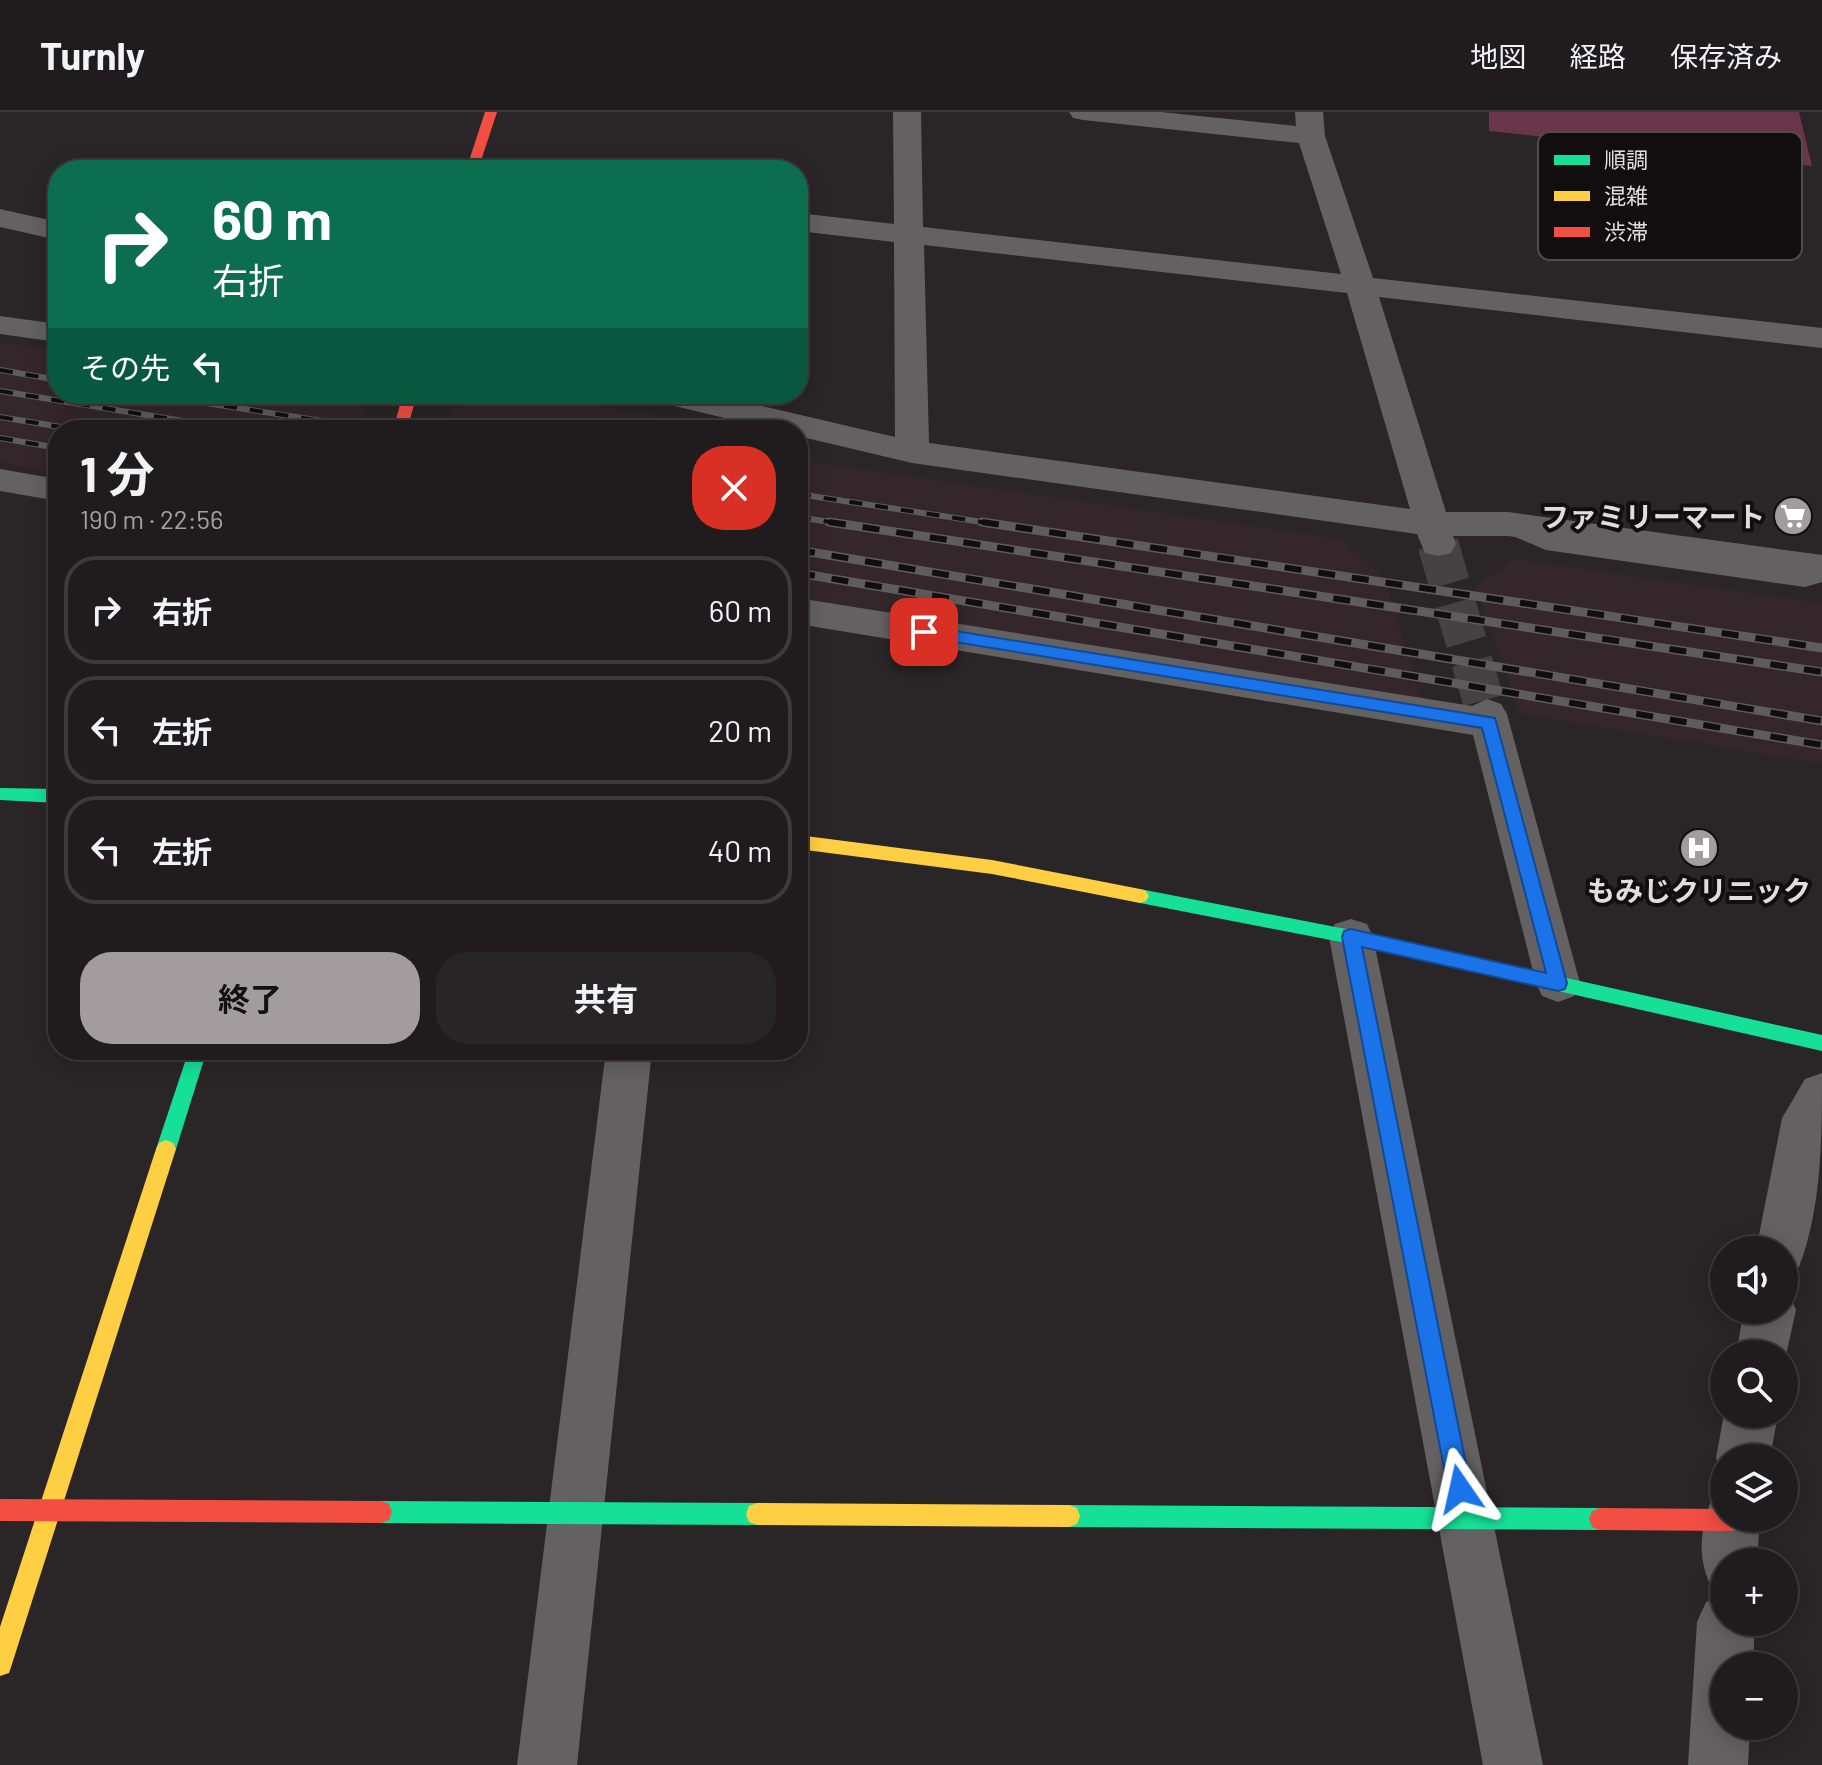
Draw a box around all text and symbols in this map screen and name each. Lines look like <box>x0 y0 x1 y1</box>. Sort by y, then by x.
text: Turnly <box>40 32 145 78</box>
text: 地図 <box>1470 39 1526 73</box>
text: 経路 <box>1570 39 1626 73</box>
text: 保存済み <box>1670 39 1782 73</box>
legend <box>1538 132 1802 260</box>
text: 順調 <box>1604 146 1648 172</box>
text: 混雑 <box>1604 182 1648 208</box>
text: 60 m <box>212 184 332 251</box>
icon: right <box>80 192 184 296</box>
text: 渋滞 <box>1604 218 1648 244</box>
text: 右折 <box>212 258 284 301</box>
icon: left <box>186 344 230 388</box>
text: その先 <box>80 349 170 385</box>
text: 1 分 <box>80 444 155 502</box>
button: close <box>692 446 776 530</box>
supermarket icon: ファミリーマート <box>1772 495 1814 537</box>
place label: ファミリーマート <box>1541 499 1765 533</box>
text: 190 m · 22:56 <box>80 503 223 534</box>
icon: right <box>84 588 128 632</box>
text: 60 m <box>709 592 772 628</box>
text: 右折 <box>152 593 212 629</box>
pin <box>890 598 958 666</box>
icon: arrive <box>902 610 946 654</box>
icon: left <box>84 708 128 752</box>
text: 20 m <box>708 712 772 748</box>
text: 左折 <box>152 713 212 749</box>
hospital icon: もみじクリニック <box>1678 827 1720 869</box>
icon: left <box>84 828 128 872</box>
text: 40 m <box>708 832 772 868</box>
text: 左折 <box>152 833 212 869</box>
place label: もみじクリニック <box>1587 873 1811 907</box>
button: 終了 <box>80 952 420 1044</box>
button: 共有 <box>436 952 776 1044</box>
map controls <box>1710 1236 1798 1740</box>
button: sound <box>1710 1236 1798 1324</box>
button: search <box>1710 1340 1798 1428</box>
button: layers <box>1710 1444 1798 1532</box>
position arrow <box>1418 1447 1502 1531</box>
button: + <box>1710 1548 1798 1636</box>
button: − <box>1710 1652 1798 1740</box>

